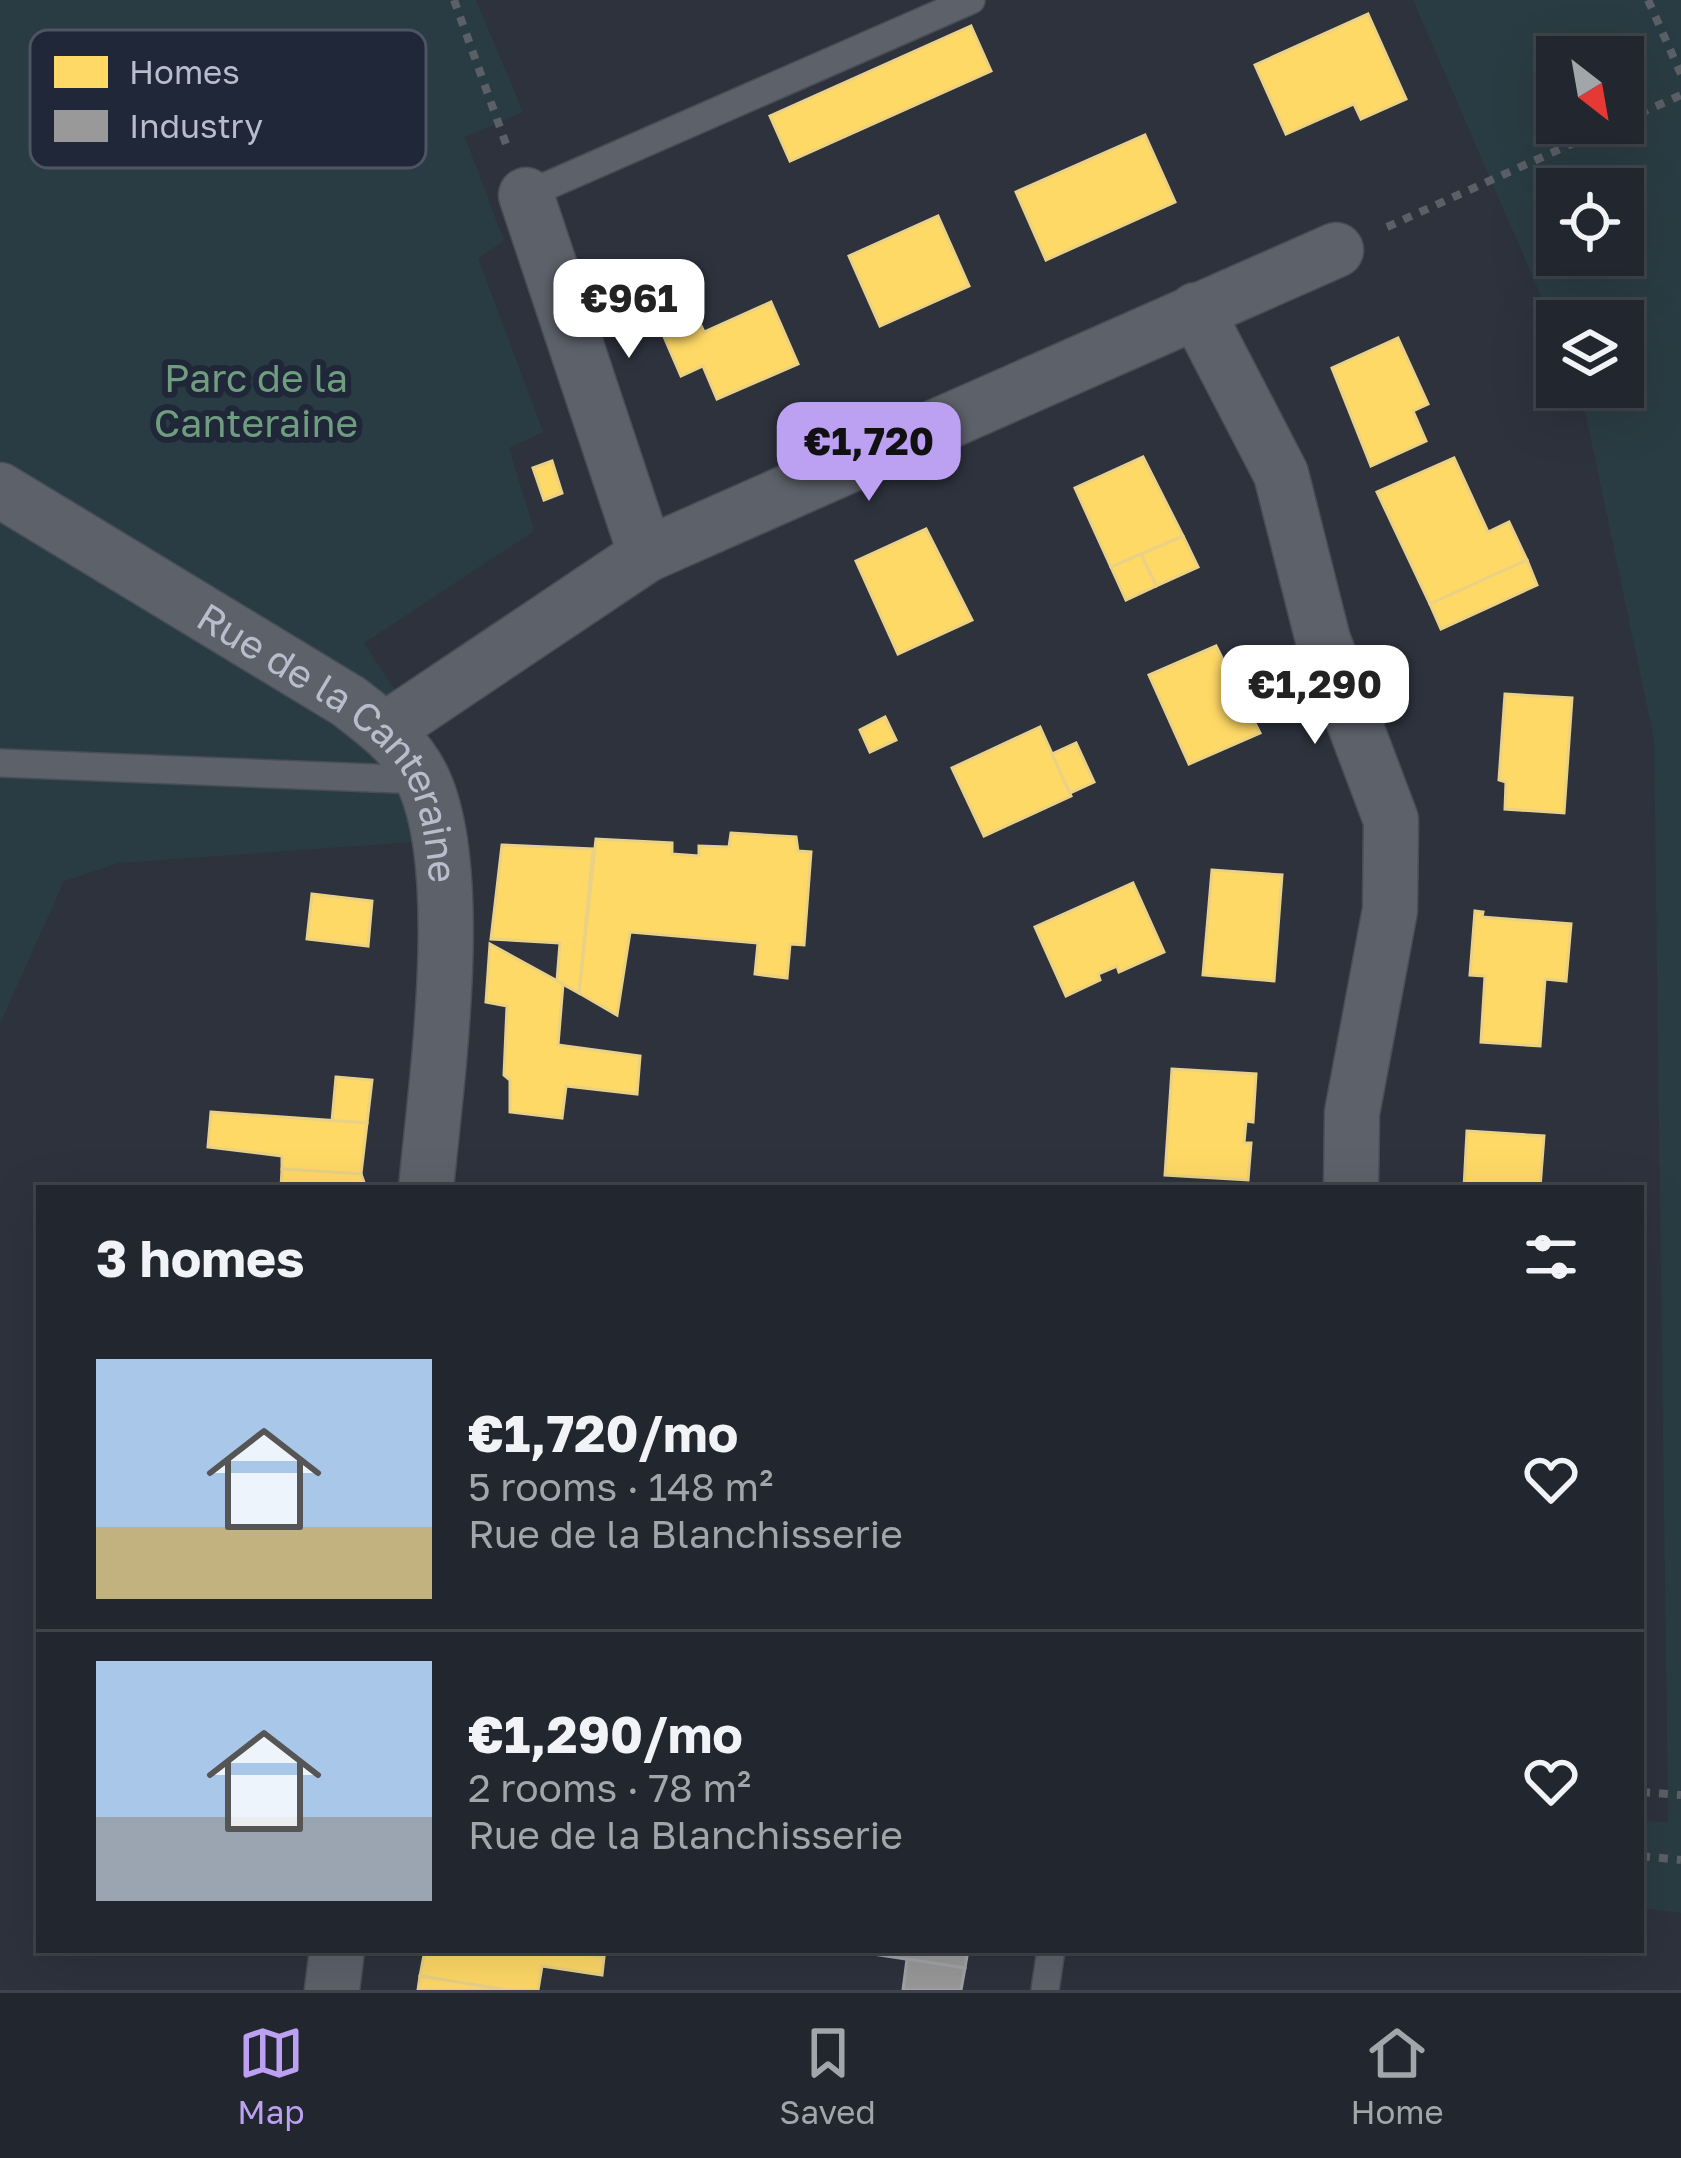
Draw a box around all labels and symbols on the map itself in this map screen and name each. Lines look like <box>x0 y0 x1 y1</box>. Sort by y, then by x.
legend <box>30 30 426 168</box>
north arrow <box>1536 36 1644 144</box>
text: Homes <box>129 52 240 91</box>
text: Industry <box>129 106 263 145</box>
pin: €961 <box>558 259 700 361</box>
park label: Parc de la Canteraine <box>154 354 358 446</box>
pin: €1,720 <box>771 402 967 504</box>
street label: Rue de la Canteraine <box>189 592 468 885</box>
pin: €1,290 <box>1217 645 1413 747</box>

